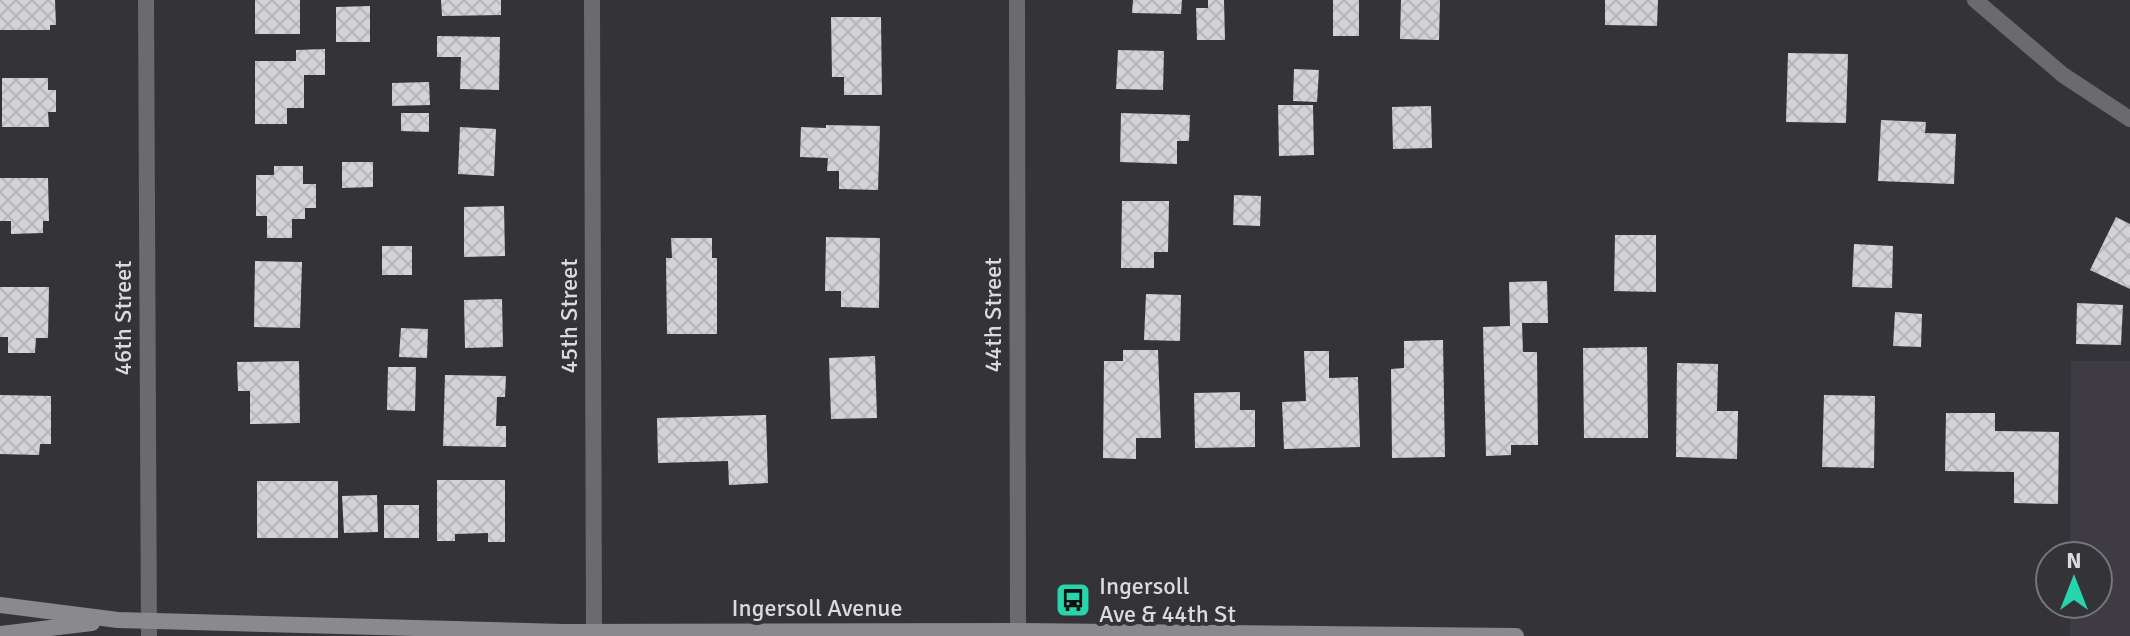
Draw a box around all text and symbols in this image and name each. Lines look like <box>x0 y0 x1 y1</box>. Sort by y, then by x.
street label: 44th Street <box>978 257 1008 373</box>
street label: 45th Street <box>554 258 584 374</box>
street label: 46th Street <box>108 260 138 376</box>
north arrow <box>2034 540 2114 620</box>
text: N <box>2066 547 2082 574</box>
place label: Ingersoll Ave & 44th St <box>1099 571 1236 629</box>
bus stop icon: Ingersoll Ave & 44th St <box>1054 581 1092 619</box>
street label: Ingersoll Avenue <box>732 593 902 623</box>

